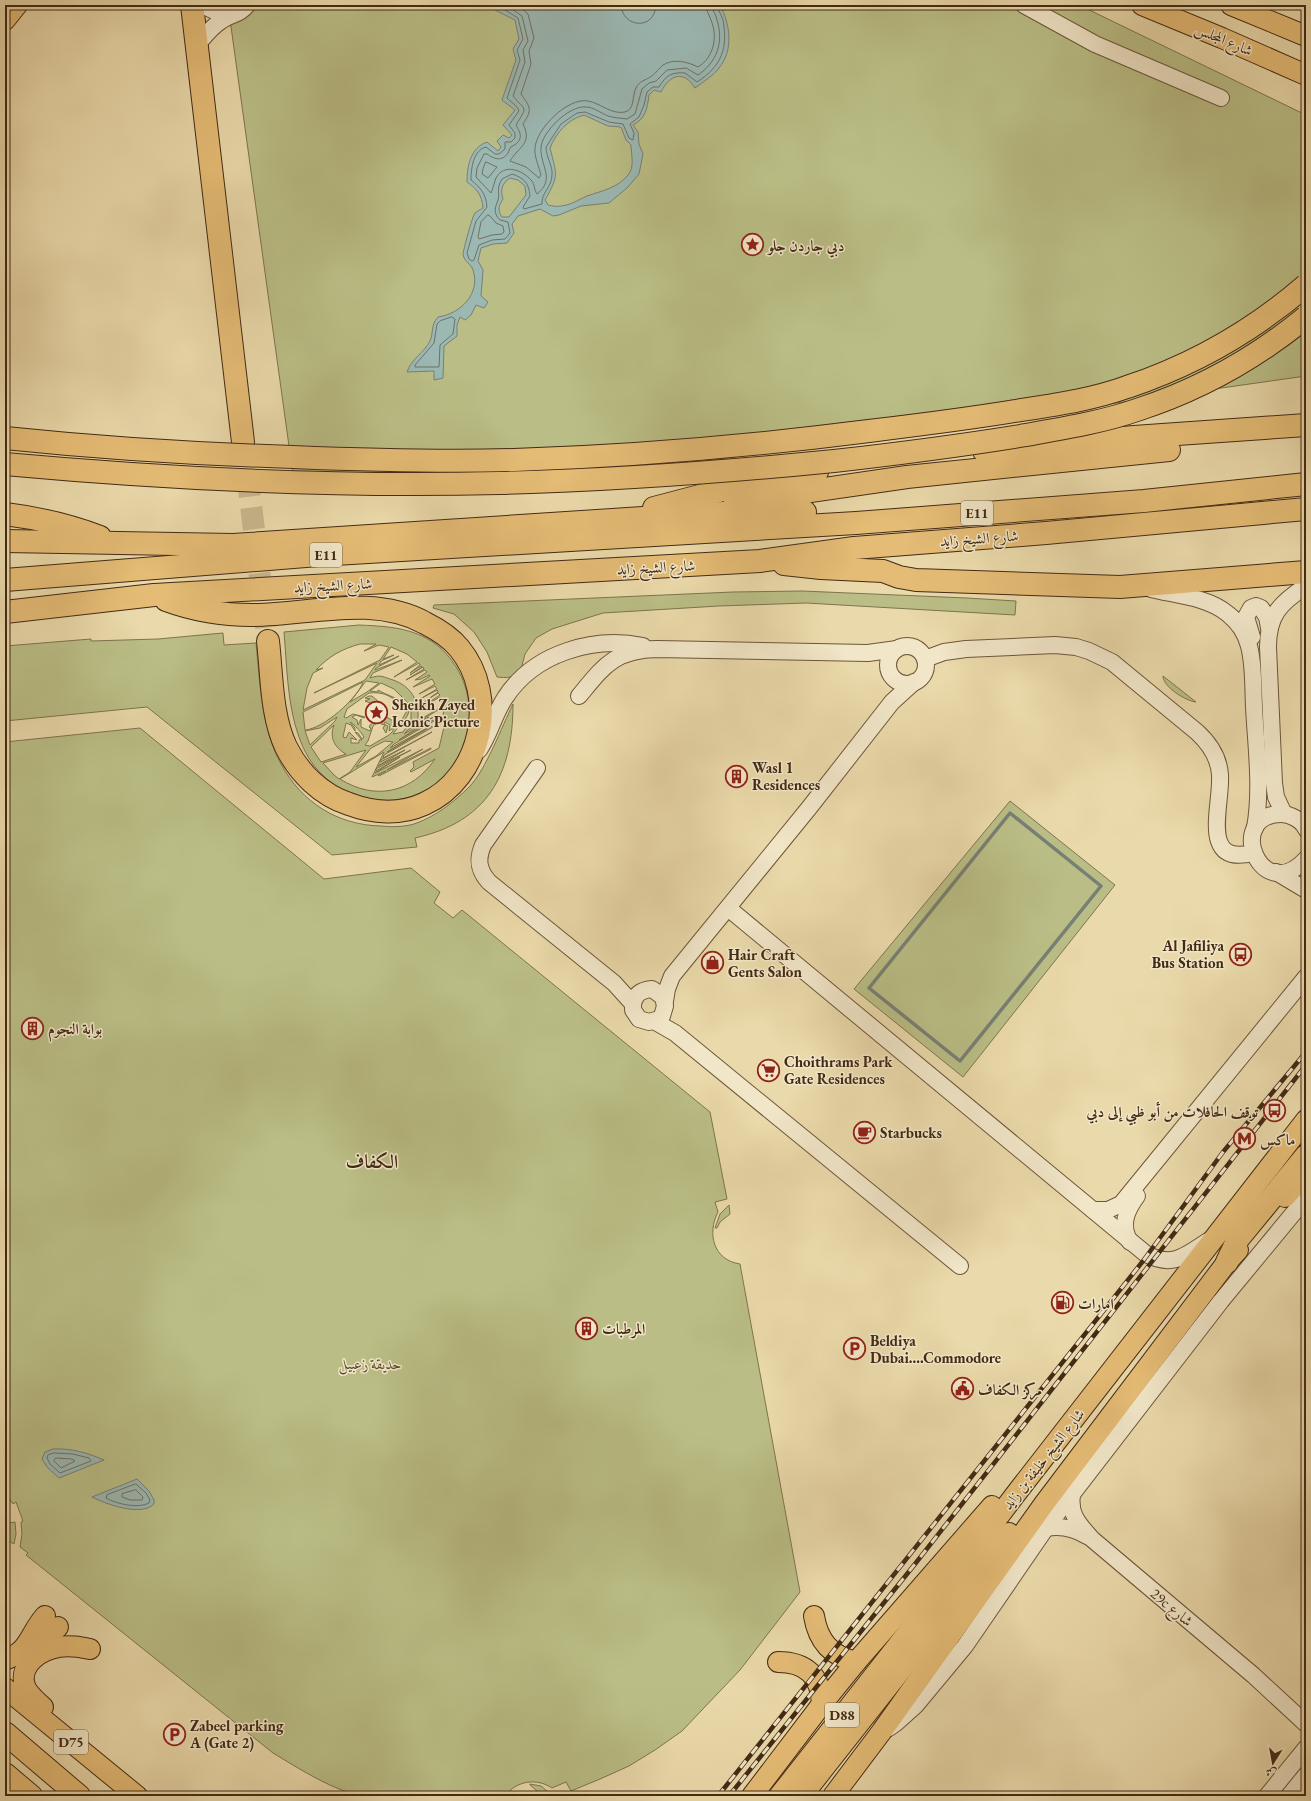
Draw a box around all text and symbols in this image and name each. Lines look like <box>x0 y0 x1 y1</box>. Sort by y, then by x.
street label: شارع المجلس <box>1191 18 1256 63</box>
place icon: دبي جاردن جلو <box>740 232 766 258</box>
place label: دبي جاردن جلو <box>766 236 844 258</box>
road number: E11 <box>961 501 993 525</box>
street label: شارع الشيخ زايد <box>939 526 1019 555</box>
road number: E11 <box>310 543 342 567</box>
street label: شارع الشيخ زايد <box>616 555 696 584</box>
street label: شارع الشيخ زايد <box>293 573 373 602</box>
place label: Sheikh Zayed Iconic Picture <box>392 695 480 731</box>
place icon: Sheikh Zayed Iconic Picture <box>363 700 389 726</box>
place label: Wasl 1 Residences <box>752 758 820 794</box>
building icon: Wasl 1 Residences <box>723 763 749 789</box>
place label: Al Jafiliya Bus Station <box>1152 936 1224 972</box>
bus stop icon: Al Jafiliya Bus Station <box>1227 941 1253 967</box>
place label: Hair Craft Gents Salon <box>728 945 802 981</box>
shop icon: Hair Craft Gents Salon <box>700 950 726 976</box>
building icon: بوابة النجوم <box>19 1015 45 1041</box>
place label: بوابة النجوم <box>48 1019 102 1042</box>
place label: Choithrams Park Gate Residences <box>784 1052 893 1088</box>
supermarket icon: Choithrams Park Gate Residences <box>755 1057 781 1083</box>
bus stop icon: توقف الحافلات من أبو ظبي إلى دبي <box>1261 1098 1287 1124</box>
place label: توقف الحافلات من أبو ظبي إلى دبي <box>1086 1101 1259 1126</box>
cafe icon: Starbucks <box>852 1119 878 1145</box>
place label: Starbucks <box>880 1123 942 1142</box>
metro station icon: ماكس <box>1232 1126 1258 1152</box>
place label: ماكس <box>1260 1130 1296 1150</box>
district label: الكفاف <box>346 1149 398 1174</box>
fuel station icon: امارات <box>1050 1290 1076 1316</box>
place label: امارات <box>1078 1294 1114 1313</box>
building icon: المرطبات <box>574 1315 600 1341</box>
place label: المرطبات <box>602 1319 645 1339</box>
place label: Beldiya Dubai....Commodore <box>870 1331 1001 1367</box>
parking icon: Beldiya Dubai....Commodore <box>842 1336 868 1362</box>
park label: حديقة زعبيل <box>338 1354 402 1375</box>
public building icon: مركز الكفاف <box>949 1376 975 1402</box>
place label: مركز الكفاف <box>978 1380 1042 1400</box>
street label: شارع الشيخ خليفة بن زايد <box>998 1405 1092 1516</box>
street label: 29c شارع <box>1144 1584 1197 1633</box>
road number: D88 <box>825 1703 859 1727</box>
place label: Zabeel parking A (Gate 2) <box>189 1716 284 1752</box>
parking icon: Zabeel parking A (Gate 2) <box>162 1721 188 1747</box>
road number: D75 <box>54 1730 88 1754</box>
north arrow <box>1253 1743 1293 1783</box>
text: ش <box>1264 1765 1278 1781</box>

